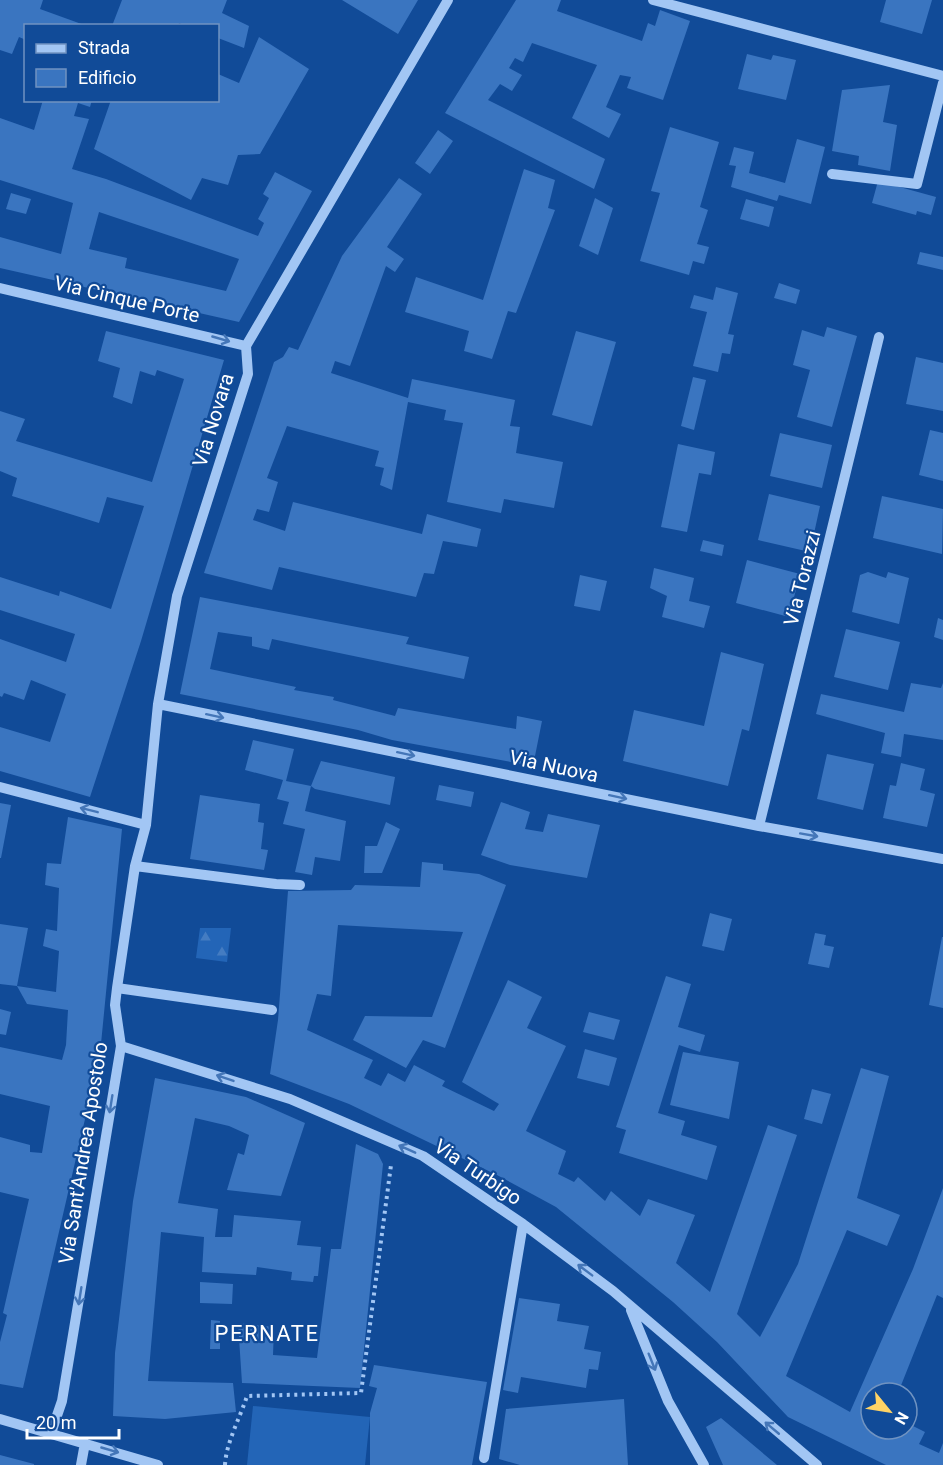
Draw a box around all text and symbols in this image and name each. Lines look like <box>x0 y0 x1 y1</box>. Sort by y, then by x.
legend <box>24 24 219 102</box>
text: Strada <box>78 37 130 58</box>
text: Edificio <box>78 67 137 88</box>
street label: Via Cinque Porte <box>52 271 202 327</box>
one-way arrow <box>211 334 230 345</box>
street label: Via Novara <box>187 370 239 470</box>
street label: Via Torazzi <box>779 528 825 628</box>
one-way arrow <box>205 710 224 722</box>
street label: Via Nuova <box>507 745 601 787</box>
one-way arrow <box>396 749 415 760</box>
one-way arrow <box>608 792 627 804</box>
one-way arrow <box>80 804 99 816</box>
one-way arrow <box>799 830 819 841</box>
street label: Via Sant'Andrea Apostolo <box>54 1040 112 1266</box>
one-way arrow <box>216 1072 235 1083</box>
one-way arrow <box>106 1093 117 1113</box>
street label: Via Turbigo <box>430 1134 526 1210</box>
one-way arrow <box>398 1143 416 1154</box>
one-way arrow <box>577 1264 593 1277</box>
one-way arrow <box>74 1286 85 1306</box>
district label: PERNATE <box>215 1321 319 1346</box>
one-way arrow <box>647 1352 658 1370</box>
north arrow <box>859 1381 919 1441</box>
scale bar <box>27 1402 118 1440</box>
text: N <box>891 1409 913 1428</box>
text: 20 m <box>36 1412 76 1433</box>
one-way arrow <box>765 1421 780 1435</box>
one-way arrow <box>100 1445 119 1456</box>

